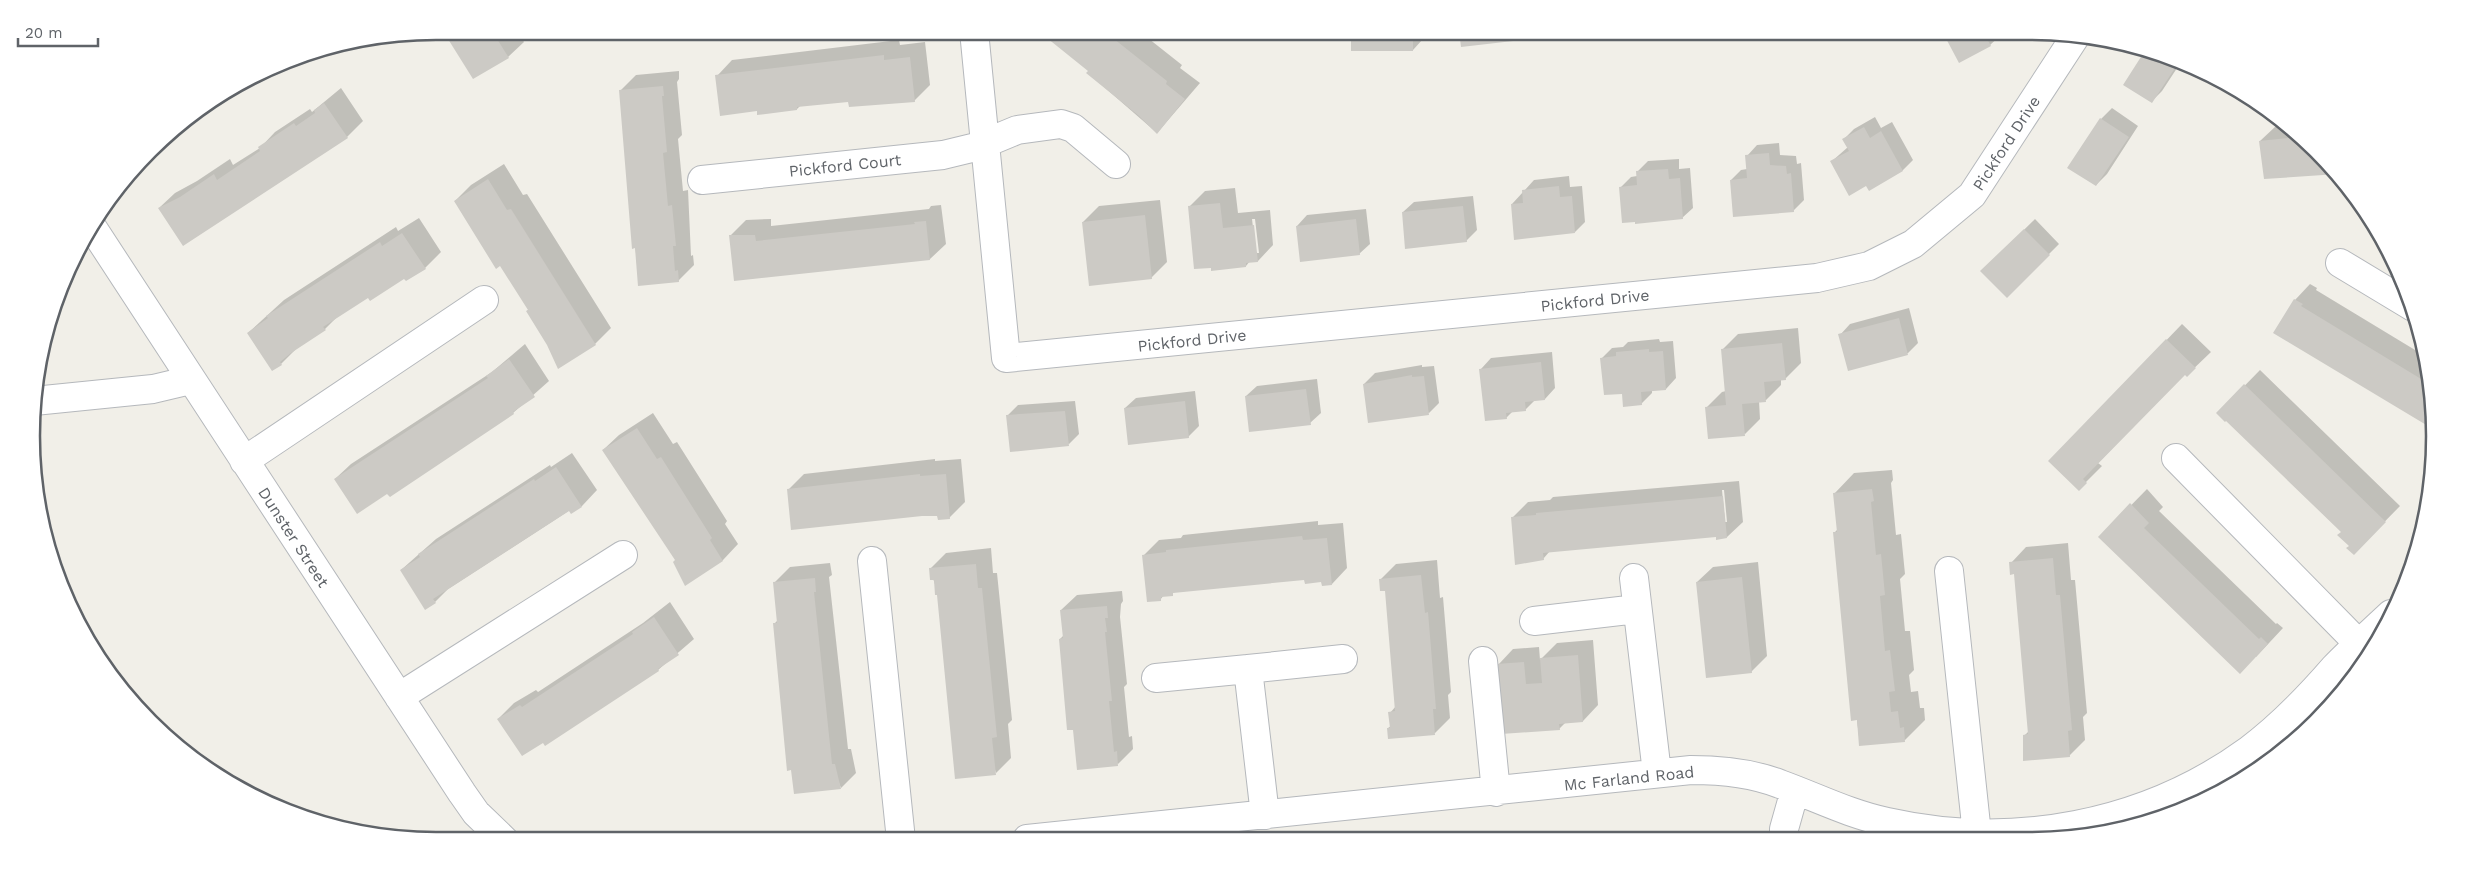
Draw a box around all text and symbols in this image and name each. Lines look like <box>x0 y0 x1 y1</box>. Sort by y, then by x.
scale bar <box>18 15 98 47</box>
text: 20 m <box>25 24 63 42</box>
street label: Pickford Drive <box>1969 92 2044 194</box>
street label: Pickford Court <box>788 150 902 181</box>
street label: Pickford Drive <box>1540 285 1650 316</box>
street label: Pickford Drive <box>1137 325 1247 356</box>
street label: Dunster Street <box>254 484 333 591</box>
street label: Mc Farland Road <box>1563 762 1695 795</box>

